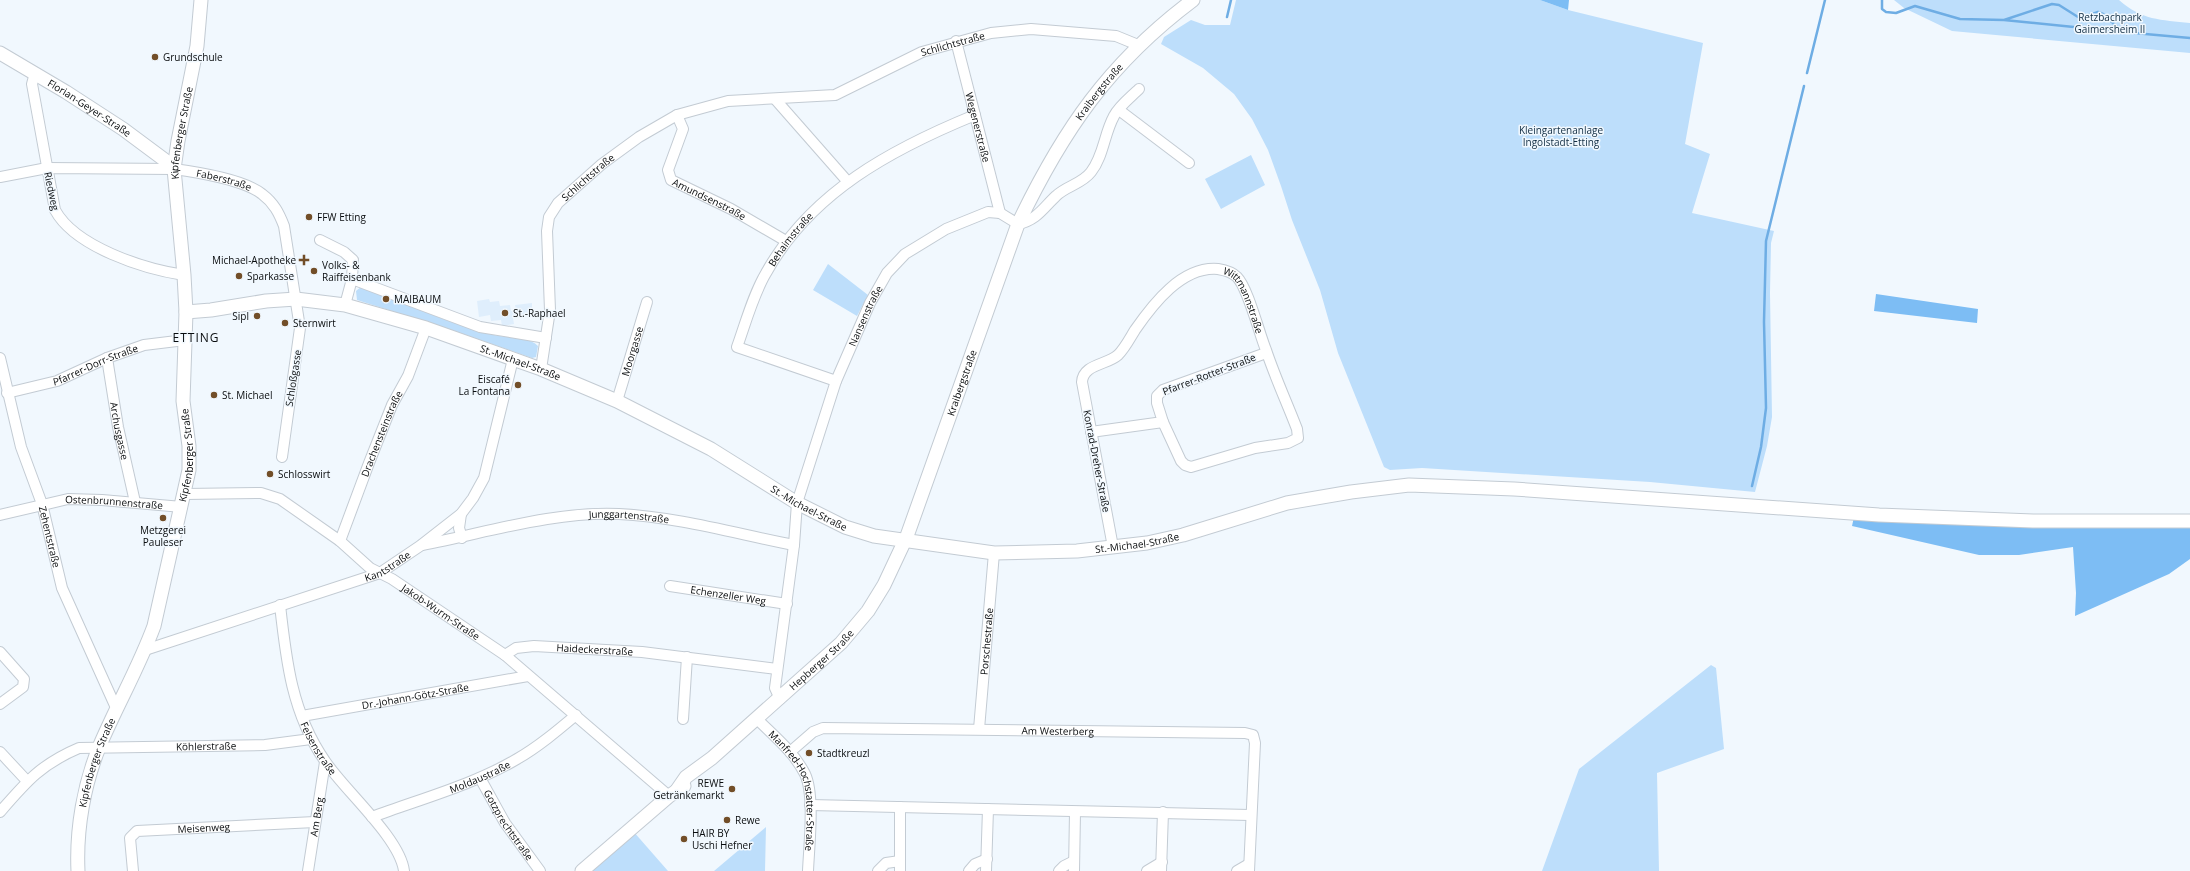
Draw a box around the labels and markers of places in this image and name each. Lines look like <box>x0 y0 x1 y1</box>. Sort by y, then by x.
place label: Grundschule <box>163 50 223 64</box>
marker: Grundschule <box>150 52 160 62</box>
place label: FFW Etting <box>317 210 366 224</box>
marker: FFW Etting <box>304 212 314 222</box>
place label: Michael-Apotheke <box>212 253 296 267</box>
marker: Michael-Apotheke <box>299 255 309 265</box>
place label: Volks- & Raiffeisenbank <box>322 258 391 284</box>
marker: Volks- & Raiffeisenbank <box>309 266 319 276</box>
place label: Sparkasse <box>247 269 295 283</box>
marker: Sparkasse <box>234 271 244 281</box>
place label: MAIBAUM <box>394 292 441 306</box>
marker: MAIBAUM <box>381 294 391 304</box>
place label: St.-Raphael <box>513 306 566 320</box>
marker: St.-Raphael <box>500 308 510 318</box>
place label: Sipl <box>232 309 249 323</box>
marker: Sipl <box>252 311 262 321</box>
place label: Sternwirt <box>293 316 336 330</box>
marker: Sternwirt <box>280 318 290 328</box>
place label: Eiscafé La Fontana <box>459 372 510 398</box>
marker: Eiscafé La Fontana <box>513 380 523 390</box>
place label: St. Michael <box>222 388 272 402</box>
marker: St. Michael <box>209 390 219 400</box>
place label: Schlosswirt <box>278 467 331 481</box>
marker: Schlosswirt <box>265 469 275 479</box>
marker: Metzgerei Pauleser <box>158 513 168 523</box>
place label: Metzgerei Pauleser <box>140 523 186 549</box>
place label: Stadtkreuzl <box>817 746 870 760</box>
marker: Stadtkreuzl <box>804 748 814 758</box>
place label: REWE Getränkemarkt <box>653 776 724 802</box>
marker: REWE Getränkemarkt <box>727 784 737 794</box>
place label: Rewe <box>735 813 761 827</box>
marker: Rewe <box>722 815 732 825</box>
place label: HAIR BY Uschi Hefner <box>692 826 752 852</box>
marker: HAIR BY Uschi Hefner <box>679 834 689 844</box>

